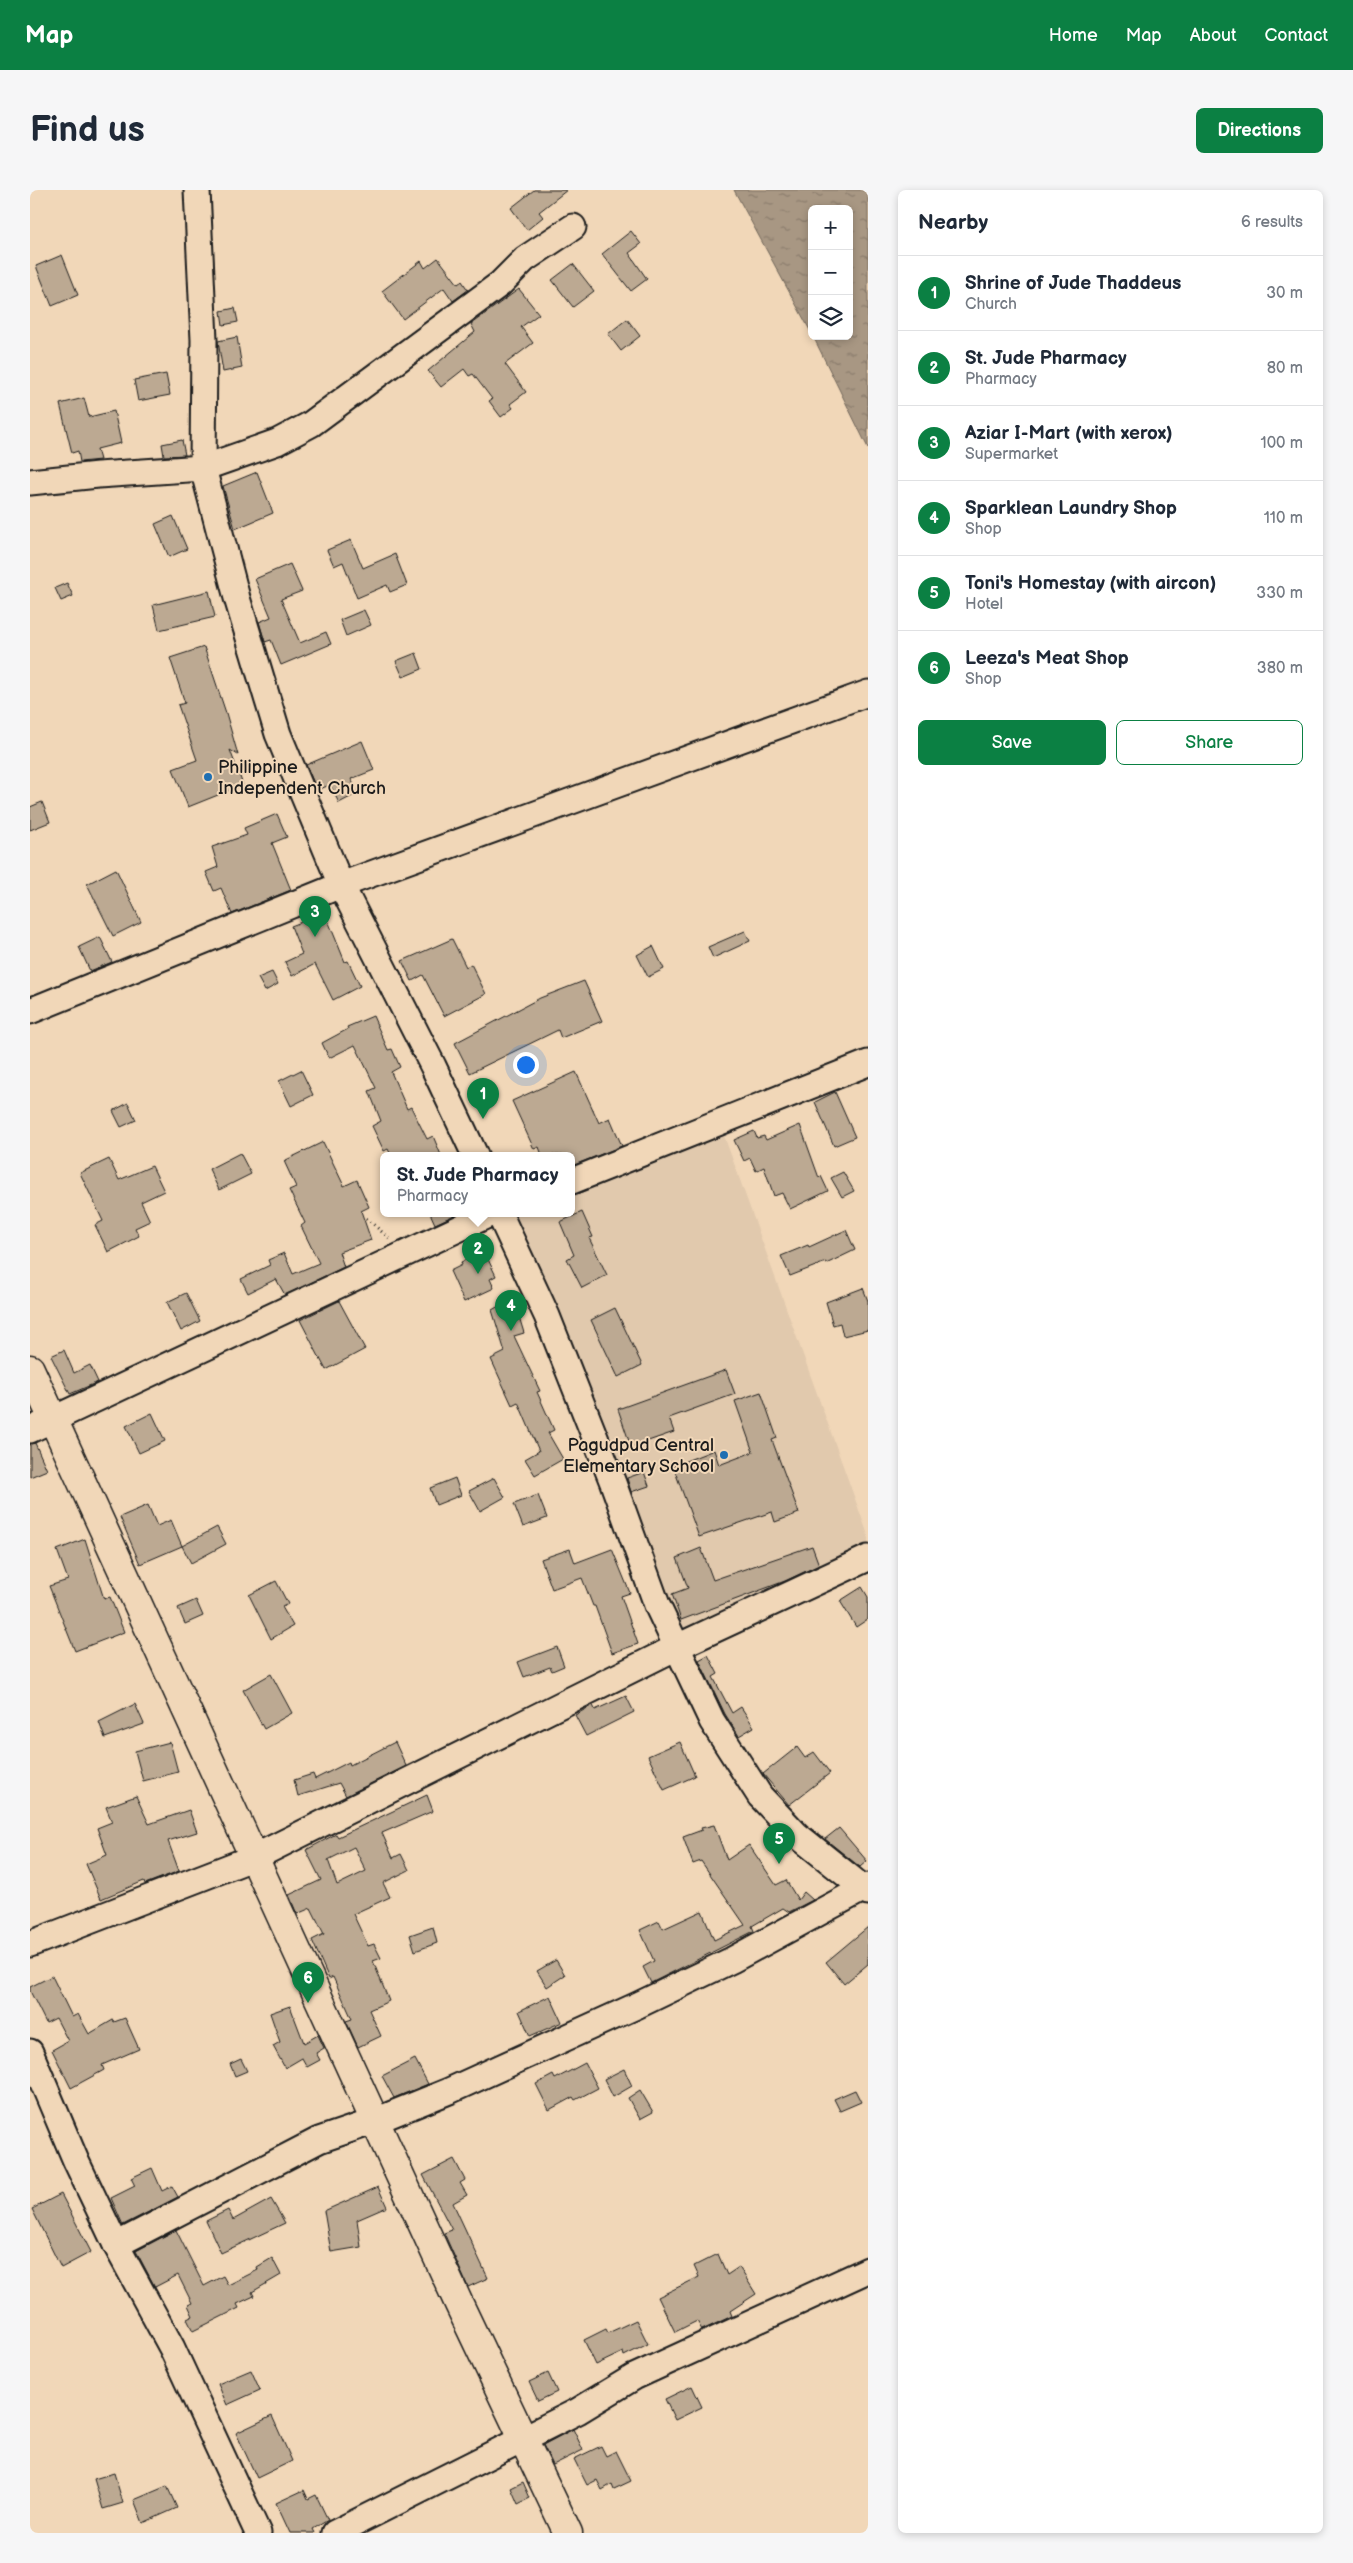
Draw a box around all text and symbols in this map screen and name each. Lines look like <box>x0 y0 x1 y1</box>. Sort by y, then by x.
text: Map <box>25 21 73 50</box>
text: Home <box>1049 25 1098 46</box>
text: Map <box>1126 25 1162 46</box>
text: About <box>1190 25 1237 46</box>
text: Contact <box>1265 25 1328 46</box>
button: Directions <box>1196 108 1323 153</box>
text: Find us <box>30 109 145 152</box>
map controls <box>808 205 853 340</box>
button: + <box>808 205 853 250</box>
text: Nearby <box>918 210 988 235</box>
text: 6 results <box>1241 213 1303 232</box>
button: − <box>808 250 853 295</box>
text: Shrine of Jude Thaddeus <box>965 272 1181 295</box>
text: 1 <box>931 284 937 303</box>
text: 30 m <box>1266 284 1303 303</box>
button: layers <box>808 295 853 340</box>
text: Church <box>965 295 1017 314</box>
text: St. Jude Pharmacy <box>965 347 1127 370</box>
text: 2 <box>929 359 939 378</box>
text: 80 m <box>1267 359 1303 378</box>
text: Pharmacy <box>965 370 1037 389</box>
text: Aziar I-Mart (with xerox) <box>965 422 1173 445</box>
text: 3 <box>929 434 939 453</box>
text: 100 m <box>1260 434 1303 453</box>
text: Supermarket <box>965 445 1058 464</box>
text: Sparklean Laundry Shop <box>965 497 1177 520</box>
text: 4 <box>929 509 939 528</box>
text: 110 m <box>1264 509 1303 528</box>
text: Shop <box>965 520 1002 539</box>
text: Toni's Homestay (with aircon) <box>965 572 1216 595</box>
text: 5 <box>929 584 939 603</box>
text: 330 m <box>1256 584 1303 603</box>
text: Hotel <box>965 595 1003 614</box>
text: Leeza's Meat Shop <box>965 647 1129 670</box>
text: 6 <box>929 659 939 678</box>
text: 380 m <box>1257 659 1303 678</box>
text: Shop <box>965 670 1002 689</box>
button: Save <box>918 720 1106 765</box>
button: Share <box>1116 720 1303 765</box>
place label: Philippine Independent Church <box>218 757 386 799</box>
marker: Philippine Independent Church <box>202 771 214 783</box>
pin: 3 <box>299 896 331 937</box>
your location <box>513 1052 539 1078</box>
pin: 1 <box>467 1078 499 1119</box>
popup <box>380 1152 575 1217</box>
text: St. Jude Pharmacy <box>397 1164 558 1187</box>
text: Pharmacy <box>397 1187 468 1206</box>
pin: 2 <box>462 1233 494 1274</box>
pin: 4 <box>495 1290 527 1331</box>
place label: Pagudpud Central Elementary School <box>563 1435 714 1477</box>
marker: Pagudpud Central Elementary School <box>718 1449 730 1461</box>
pin: 5 <box>763 1823 795 1864</box>
pin: 6 <box>292 1962 324 2003</box>

